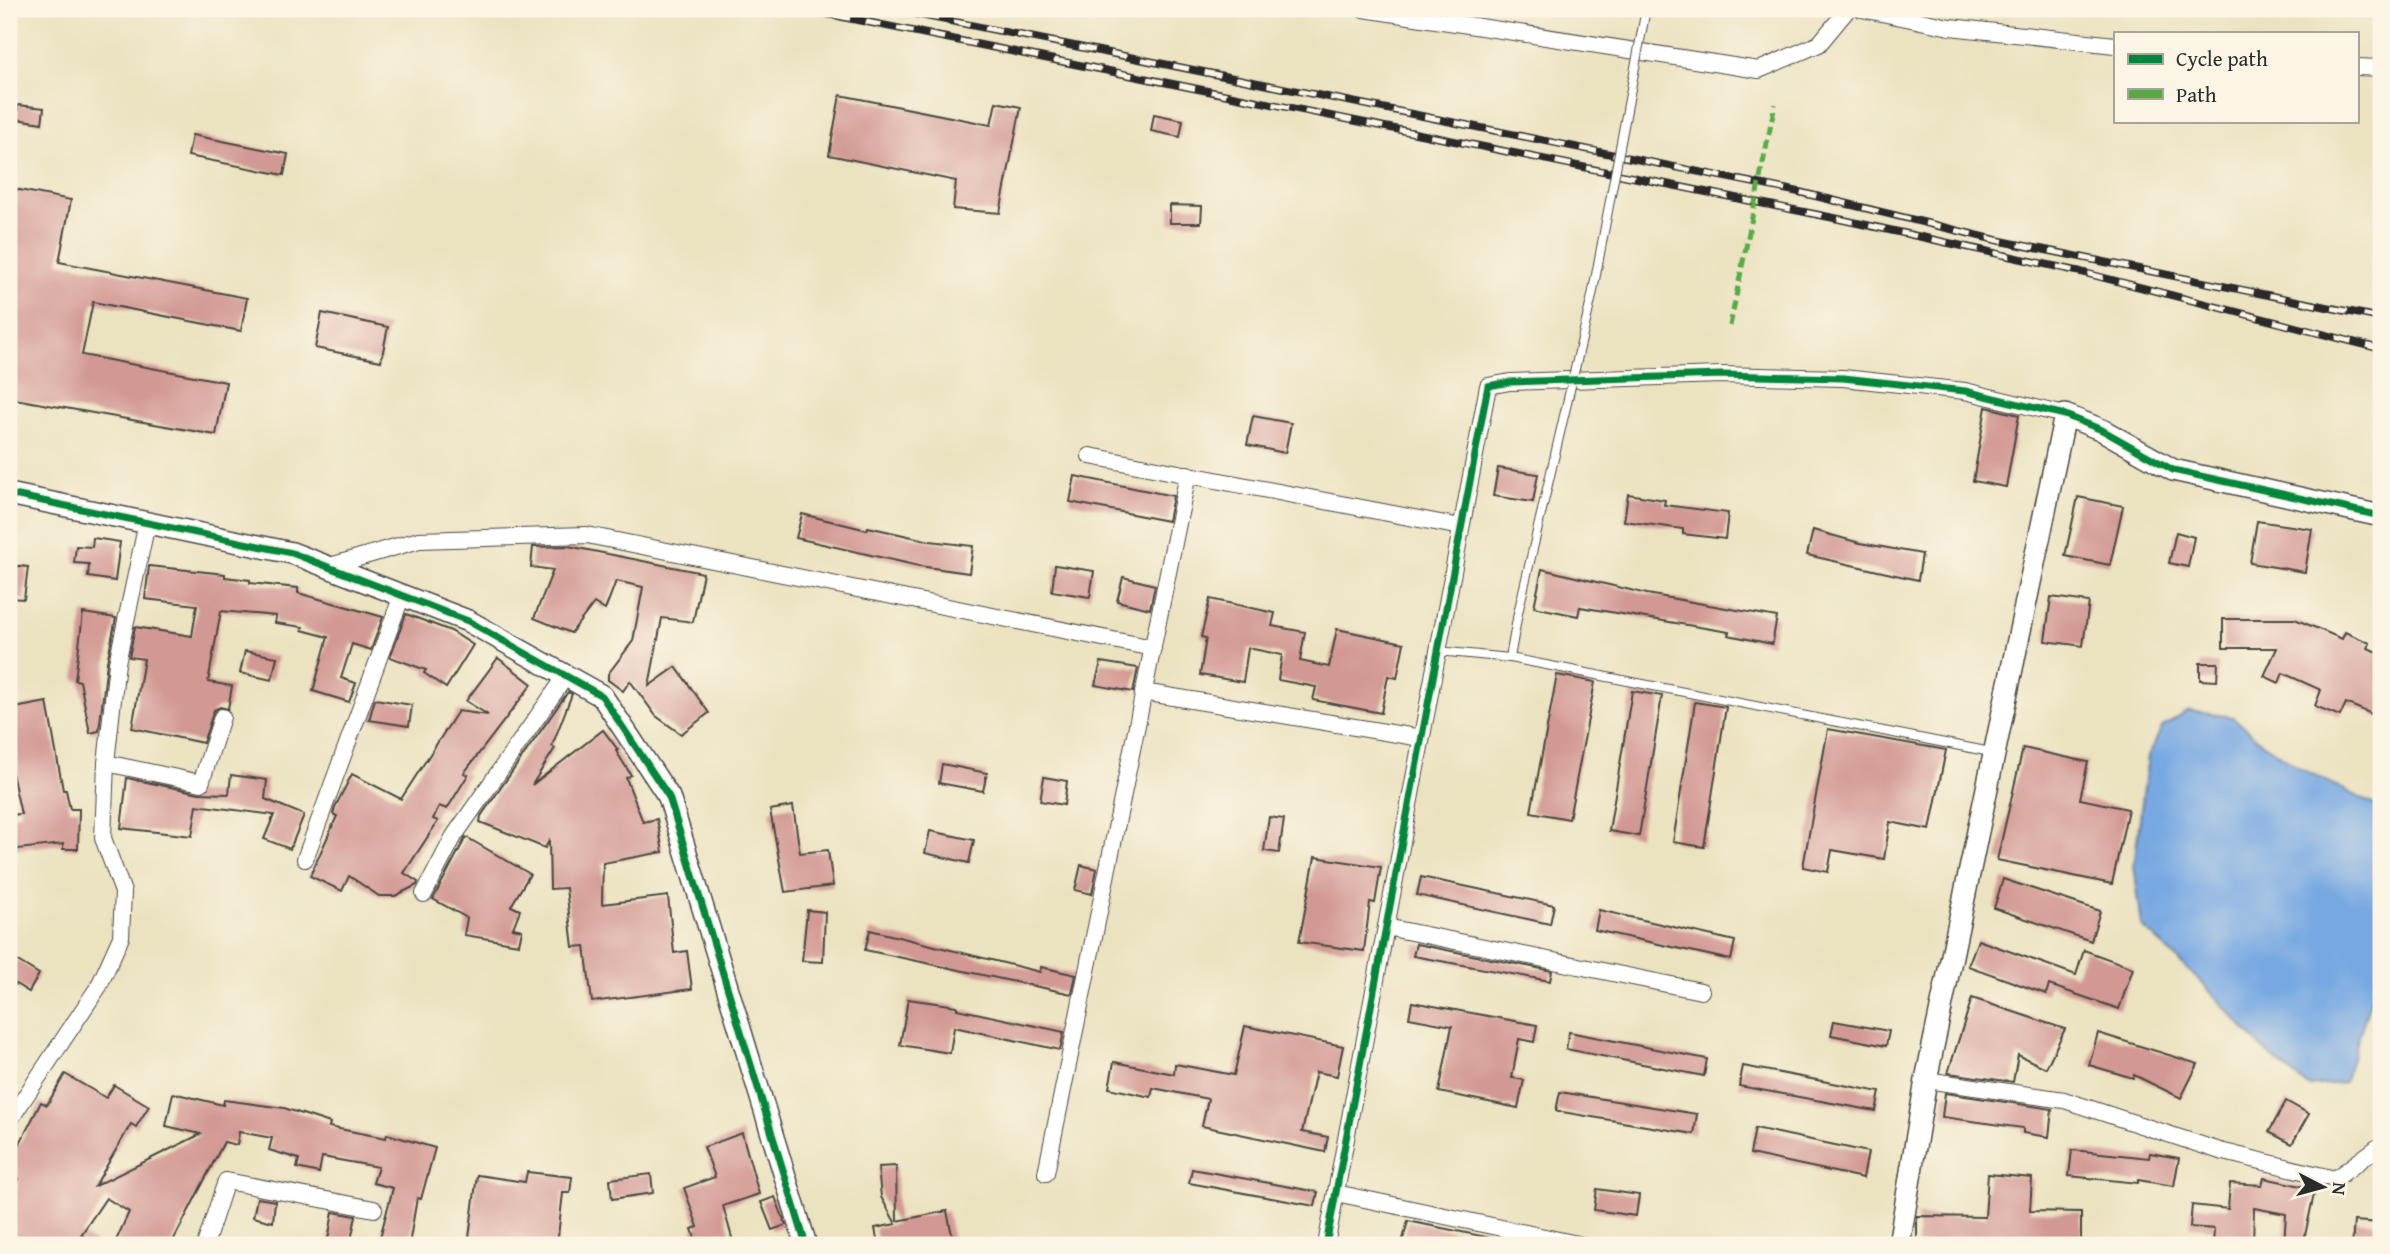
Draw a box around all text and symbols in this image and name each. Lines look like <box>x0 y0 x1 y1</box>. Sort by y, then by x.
legend <box>2114 32 2358 122</box>
text: Cycle path <box>2176 43 2268 74</box>
text: Path <box>2176 79 2217 110</box>
north arrow <box>2288 1152 2358 1222</box>
text: N <box>2325 1181 2354 1197</box>

